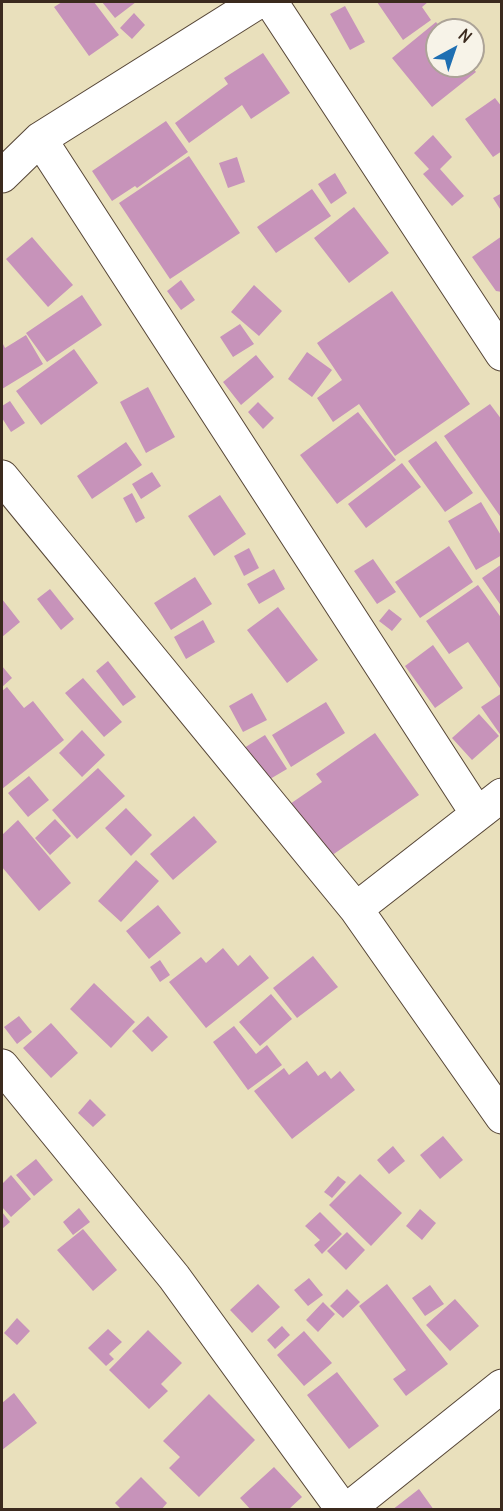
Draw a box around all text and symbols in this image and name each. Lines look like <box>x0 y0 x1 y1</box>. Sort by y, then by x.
north arrow <box>425 18 485 78</box>
text: N <box>455 25 476 47</box>

